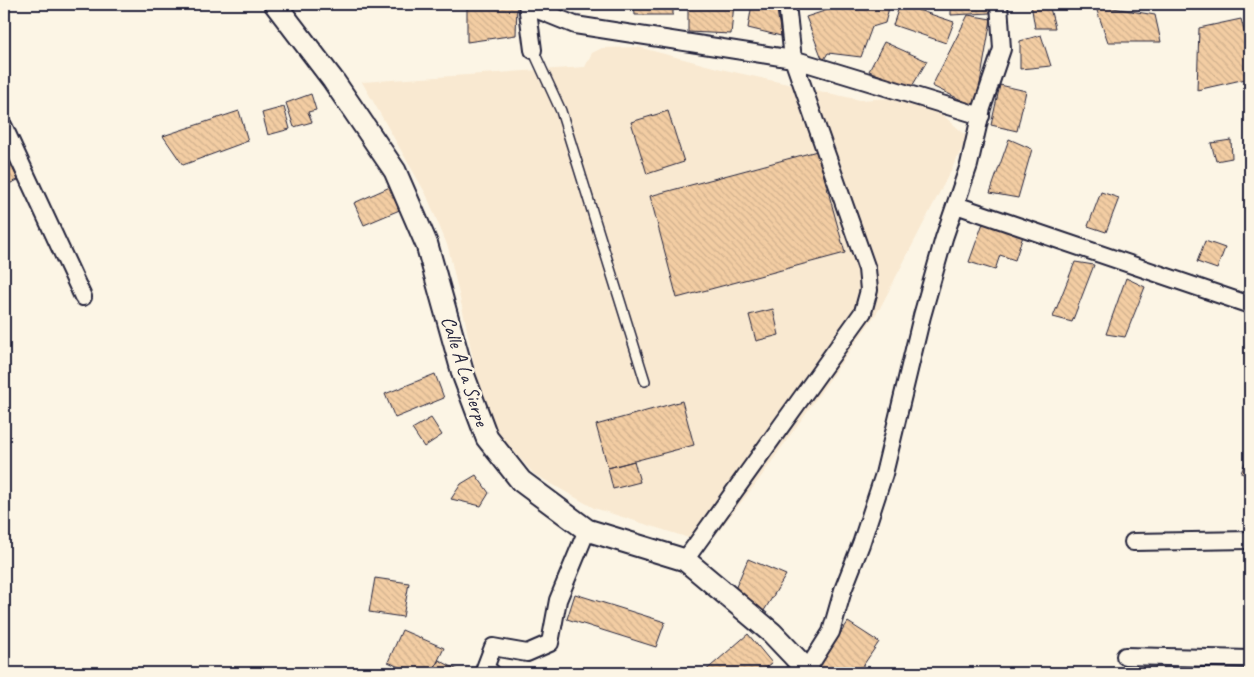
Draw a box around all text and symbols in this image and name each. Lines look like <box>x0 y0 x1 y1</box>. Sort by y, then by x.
street label: Calle A La Sierpe <box>436 313 495 430</box>

